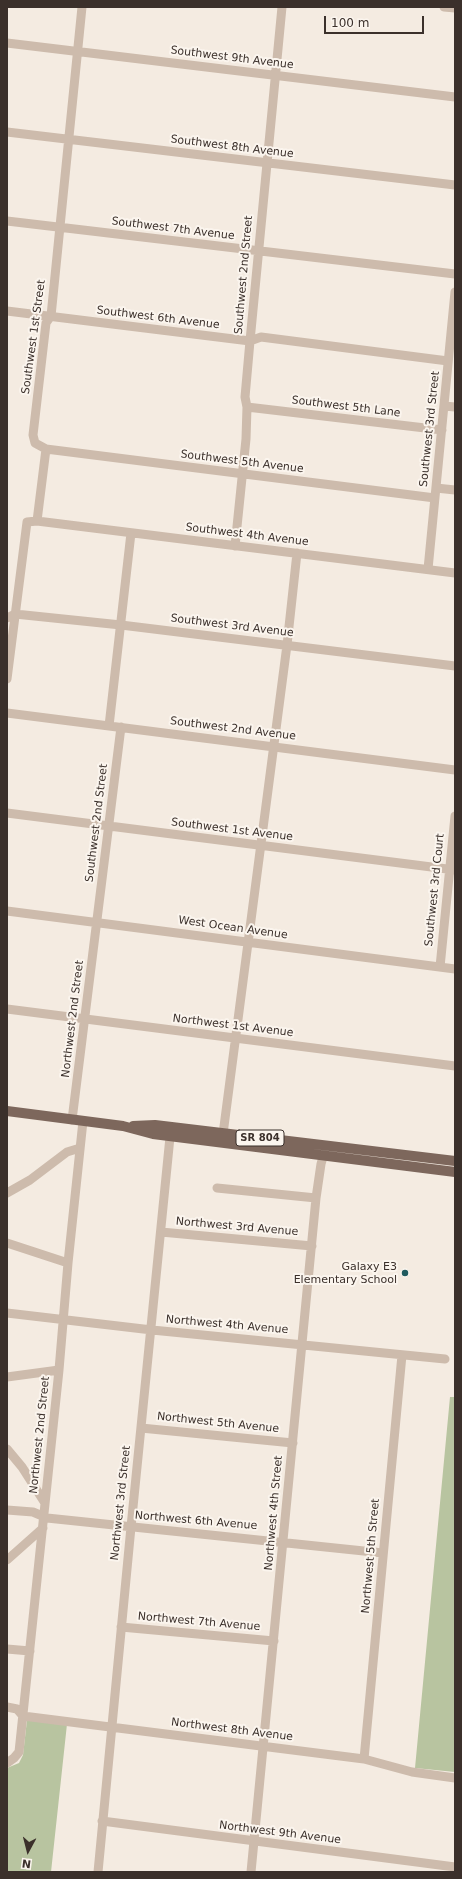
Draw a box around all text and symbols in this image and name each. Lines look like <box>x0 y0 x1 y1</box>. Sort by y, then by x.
scale bar <box>326 8 426 34</box>
text: 100 m <box>331 16 369 30</box>
street label: Southwest 9th Avenue <box>170 44 294 72</box>
street label: Southwest 8th Avenue <box>170 133 294 161</box>
street label: Southwest 7th Avenue <box>111 215 235 243</box>
street label: Southwest 2nd Street <box>232 215 256 335</box>
street label: Southwest 1st Street <box>19 279 49 395</box>
street label: Southwest 6th Avenue <box>96 304 220 332</box>
street label: Southwest 3rd Street <box>417 370 443 488</box>
street label: Southwest 5th Lane <box>291 394 401 420</box>
street label: Southwest 5th Avenue <box>180 448 304 476</box>
street label: Southwest 4th Avenue <box>185 521 309 549</box>
street label: Southwest 3rd Avenue <box>170 612 294 640</box>
street label: Southwest 2nd Avenue <box>169 715 297 743</box>
street label: Southwest 2nd Street <box>83 763 111 883</box>
street label: Southwest 1st Avenue <box>170 816 294 844</box>
street label: Southwest 3rd Court <box>423 833 447 947</box>
street label: West Ocean Avenue <box>178 914 288 942</box>
street label: Northwest 2nd Street <box>59 960 87 1078</box>
street label: Northwest 1st Avenue <box>172 1012 294 1040</box>
road number: SR 804 <box>236 1130 284 1146</box>
street label: Northwest 3rd Avenue <box>175 1215 299 1239</box>
place label: Galaxy E3 Elementary School <box>294 1260 397 1286</box>
marker: Galaxy E3 Elementary School <box>400 1268 410 1278</box>
street label: Northwest 4th Avenue <box>165 1313 289 1337</box>
street label: Northwest 2nd Street <box>27 1376 53 1494</box>
street label: Northwest 5th Avenue <box>156 1410 280 1436</box>
street label: Northwest 3rd Street <box>108 1445 134 1561</box>
street label: Northwest 4th Street <box>262 1455 286 1571</box>
street label: Northwest 5th Street <box>359 1498 383 1614</box>
street label: Northwest 6th Avenue <box>134 1509 258 1533</box>
street label: Northwest 7th Avenue <box>137 1610 261 1634</box>
street label: Northwest 8th Avenue <box>170 1716 294 1744</box>
street label: Northwest 9th Avenue <box>218 1819 342 1847</box>
north arrow <box>8 1831 48 1871</box>
text: N <box>21 1856 32 1870</box>

